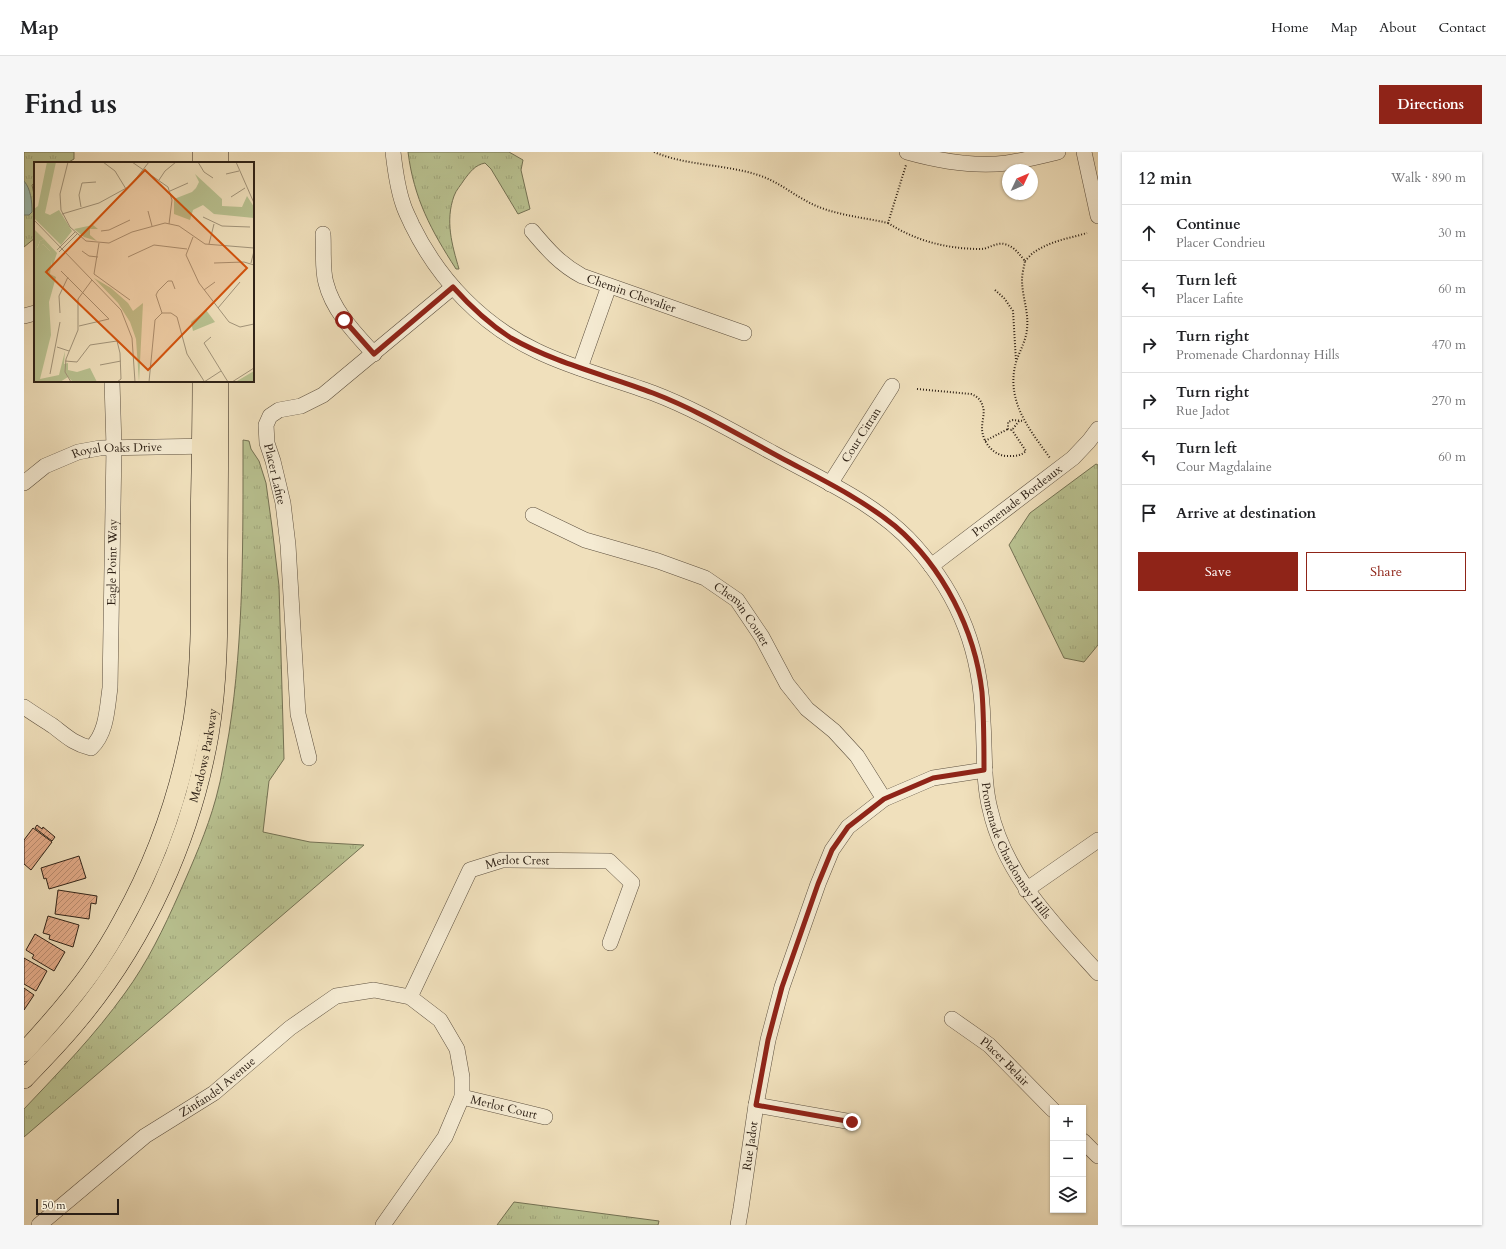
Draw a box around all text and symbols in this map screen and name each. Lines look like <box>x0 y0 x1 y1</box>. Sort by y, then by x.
text: Map <box>20 15 59 41</box>
text: Home <box>1271 18 1309 37</box>
text: Map <box>1331 18 1357 37</box>
text: About <box>1379 18 1416 37</box>
text: Contact <box>1438 18 1486 37</box>
text: Find us <box>24 85 117 123</box>
button: Directions <box>1379 85 1482 124</box>
inset map <box>34 162 254 382</box>
north arrow <box>1002 164 1038 200</box>
text: 12 min <box>1138 167 1192 190</box>
text: Walk · 890 m <box>1391 169 1466 187</box>
text: Continue <box>1176 214 1241 234</box>
icon: ahead <box>1138 222 1160 244</box>
text: 30 m <box>1438 224 1466 242</box>
text: Placer Condrieu <box>1176 234 1265 252</box>
street label: Chemin Chevalier <box>585 270 679 317</box>
text: Turn left <box>1176 270 1237 290</box>
icon: left <box>1138 278 1160 300</box>
text: 60 m <box>1438 280 1466 298</box>
text: Placer Lafite <box>1176 290 1244 308</box>
route start <box>335 311 353 329</box>
text: Turn right <box>1176 326 1249 346</box>
icon: right <box>1138 334 1160 356</box>
text: 470 m <box>1432 336 1466 354</box>
text: Promenade Chardonnay Hills <box>1176 346 1339 364</box>
text: Turn right <box>1176 382 1249 402</box>
icon: right <box>1138 390 1160 412</box>
text: 270 m <box>1432 392 1466 410</box>
text: Rue Jadot <box>1176 402 1230 420</box>
street label: Cour Citran <box>837 404 885 466</box>
text: Turn left <box>1176 438 1237 458</box>
street label: Royal Oaks Drive <box>69 439 162 462</box>
street label: Placer Lafite <box>260 442 290 506</box>
icon: left <box>1138 446 1160 468</box>
text: 60 m <box>1438 448 1466 466</box>
text: Cour Magdalaine <box>1176 458 1272 476</box>
street label: Promenade Bordeaux <box>969 461 1065 540</box>
icon: arrive <box>1138 502 1160 524</box>
text: Arrive at destination <box>1176 503 1316 523</box>
street label: Eagle Point Way <box>103 518 121 606</box>
button: Save <box>1138 552 1298 591</box>
button: Share <box>1306 552 1466 591</box>
street label: Chemin Coutet <box>711 578 773 649</box>
street label: Meadows Parkway <box>186 707 221 804</box>
street label: Promenade Chardonnay Hills <box>978 782 1055 922</box>
street label: Merlot Crest <box>483 852 550 873</box>
street label: Placer Belair <box>977 1033 1033 1090</box>
street label: Zinfandel Avenue <box>176 1053 259 1121</box>
street label: Merlot Court <box>469 1091 539 1123</box>
map controls <box>1050 1105 1086 1213</box>
button: + <box>1050 1105 1086 1141</box>
route end <box>843 1113 861 1131</box>
street label: Rue Jadot <box>739 1120 762 1172</box>
button: − <box>1050 1141 1086 1177</box>
button: layers <box>1050 1177 1086 1213</box>
scale bar <box>36 1197 119 1216</box>
text: 50 m <box>42 1198 66 1213</box>

